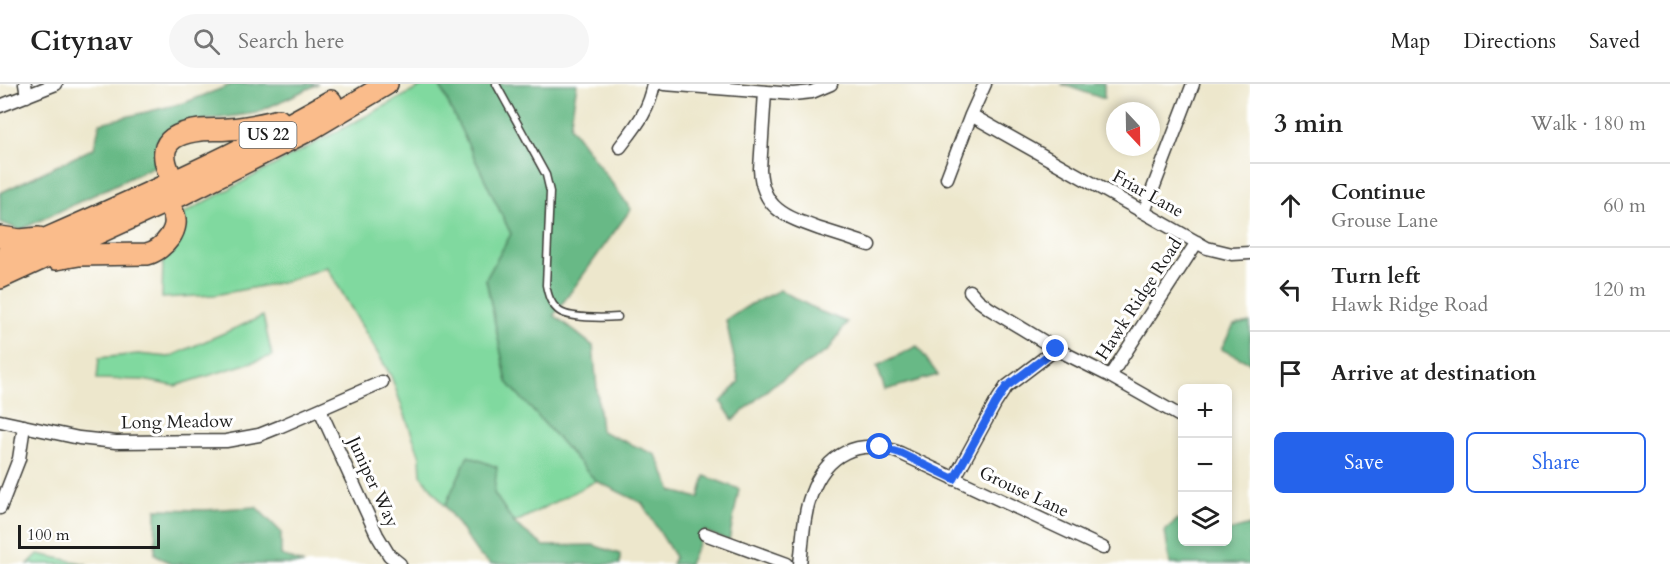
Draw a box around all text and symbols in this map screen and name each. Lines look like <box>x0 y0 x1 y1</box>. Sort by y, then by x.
search box <box>169 14 589 68</box>
text: Citynav <box>30 22 133 60</box>
icon: search <box>190 25 223 58</box>
text: Search here <box>238 26 345 56</box>
text: Map <box>1390 27 1430 56</box>
text: Directions <box>1463 27 1556 56</box>
text: Saved <box>1589 27 1640 56</box>
north arrow <box>1106 102 1160 156</box>
text: 3 min <box>1274 106 1343 141</box>
text: Walk · 180 m <box>1531 110 1646 137</box>
road number: US 22 <box>240 122 296 148</box>
street label: Friar Lane <box>1108 164 1188 224</box>
text: Continue <box>1331 177 1426 207</box>
icon: ahead <box>1274 189 1307 222</box>
text: 60 m <box>1603 192 1646 219</box>
text: Grouse Lane <box>1331 207 1438 234</box>
street label: Hawk Ridge Road <box>1090 233 1188 365</box>
text: Turn left <box>1331 261 1420 291</box>
icon: left <box>1274 273 1307 306</box>
text: 120 m <box>1593 276 1646 303</box>
text: Hawk Ridge Road <box>1331 291 1488 318</box>
route end <box>1042 335 1068 361</box>
icon: arrive <box>1274 357 1307 390</box>
text: Arrive at destination <box>1331 358 1536 388</box>
map controls <box>1178 384 1232 546</box>
button: + <box>1178 384 1232 438</box>
street label: Long Meadow <box>121 409 234 435</box>
street label: Juniper Way <box>340 430 405 532</box>
button: Save <box>1274 432 1454 493</box>
button: Share <box>1466 432 1646 493</box>
route start <box>866 433 892 459</box>
button: − <box>1178 438 1232 492</box>
street label: Grouse Lane <box>975 460 1073 524</box>
button: layers <box>1178 492 1232 546</box>
scale bar <box>18 522 160 550</box>
text: 100 m <box>27 524 69 546</box>

